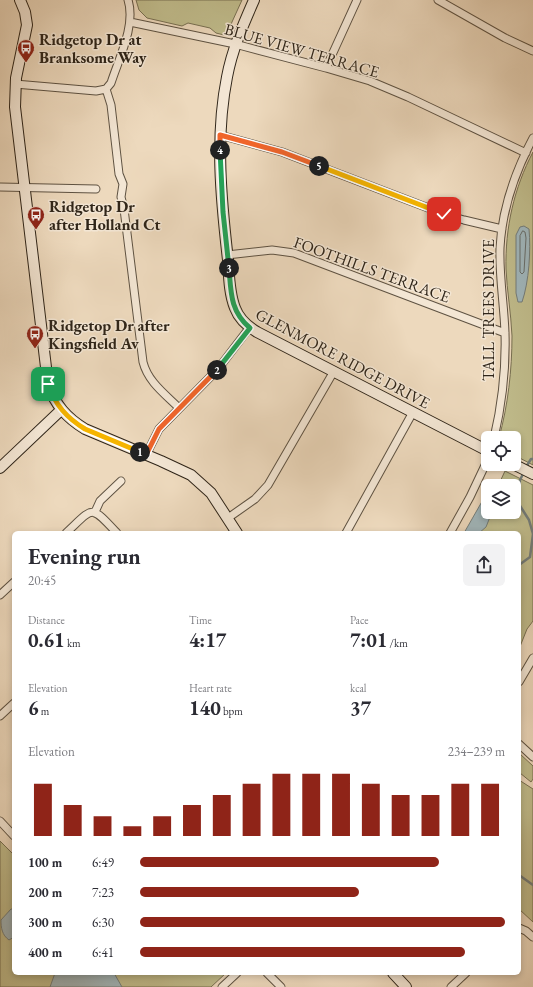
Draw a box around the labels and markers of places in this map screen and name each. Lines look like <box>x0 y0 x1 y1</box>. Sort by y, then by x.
place label: Ridgetop Dr at Branksome Way <box>39 29 147 68</box>
bus stop icon: Ridgetop Dr at Branksome Way <box>16 38 36 63</box>
pin: 4 <box>210 140 230 160</box>
pin: 5 <box>309 156 329 176</box>
place label: Ridgetop Dr after Holland Ct <box>49 196 160 235</box>
pin <box>427 197 461 231</box>
bus stop icon: Ridgetop Dr after Holland Ct <box>26 205 46 230</box>
pin: 3 <box>219 258 239 278</box>
place label: Ridgetop Dr after Kingsfield Av <box>48 315 170 354</box>
bus stop icon: Ridgetop Dr after Kingsfield Av <box>25 324 45 349</box>
pin: 2 <box>207 360 227 380</box>
pin <box>31 367 65 401</box>
pin: 1 <box>130 442 150 462</box>

